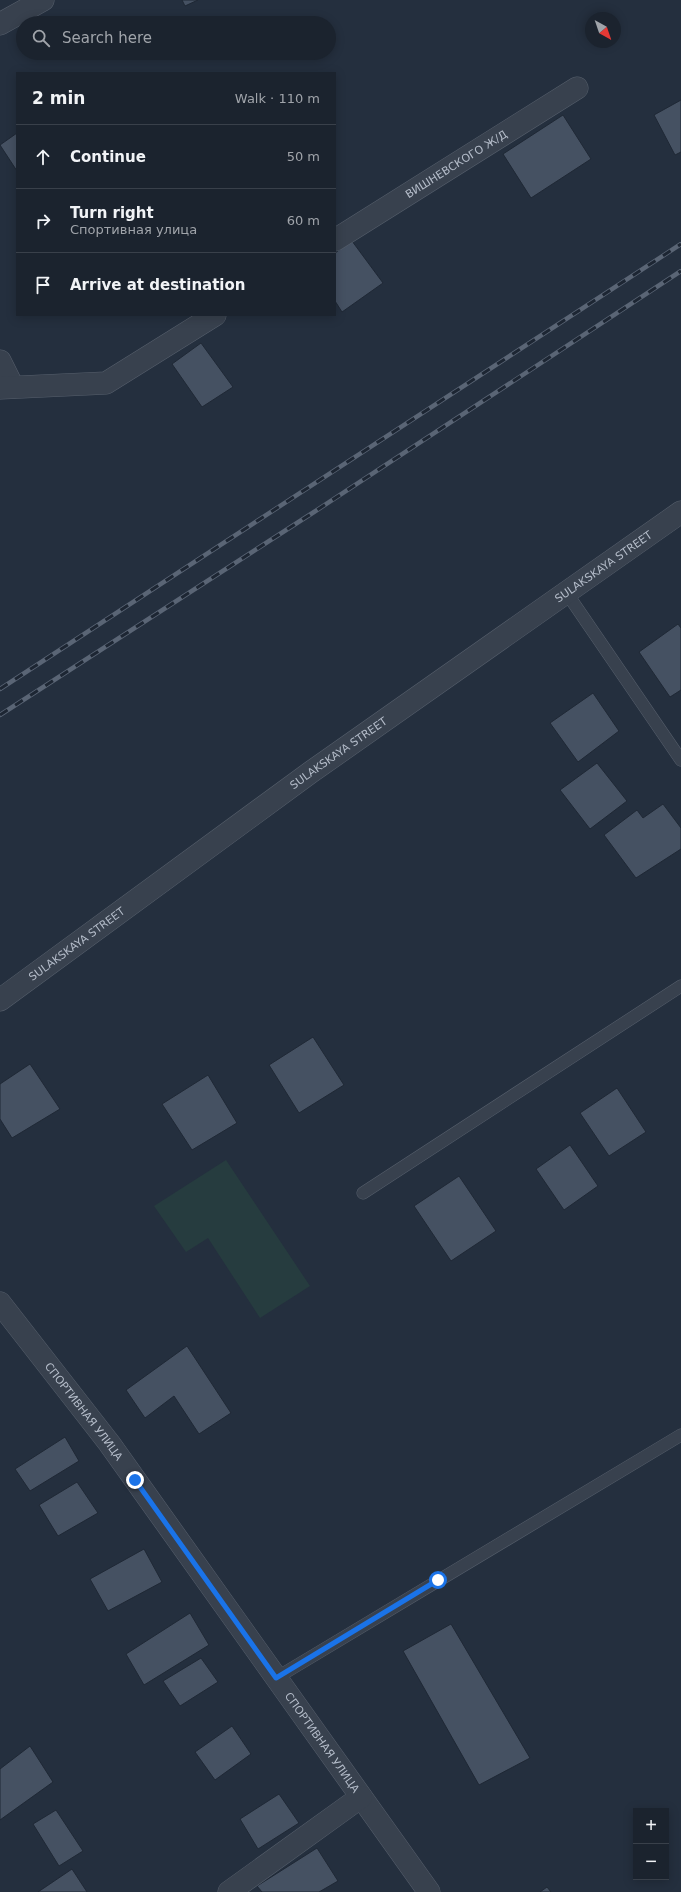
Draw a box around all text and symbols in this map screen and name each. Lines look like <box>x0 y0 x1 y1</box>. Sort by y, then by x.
north arrow <box>585 12 621 48</box>
search box <box>16 16 336 60</box>
icon: search <box>30 27 52 49</box>
text: Search here <box>62 29 152 47</box>
text: 2 min <box>32 88 85 108</box>
text: Walk · 110 m <box>235 91 320 106</box>
street label: ВИШНЕВСКОГО Ж/Д <box>403 127 510 201</box>
icon: ahead <box>32 146 54 168</box>
text: Continue <box>70 148 146 166</box>
text: 50 m <box>287 149 320 164</box>
text: Turn right <box>70 204 154 222</box>
icon: right <box>32 210 54 232</box>
text: 60 m <box>287 213 320 228</box>
text: Спортивная улица <box>70 222 197 237</box>
icon: arrive <box>32 274 54 296</box>
text: Arrive at destination <box>70 276 245 294</box>
street label: SULAKSKAYA STREET <box>553 528 655 606</box>
street label: SULAKSKAYA STREET <box>288 714 390 792</box>
street label: SULAKSKAYA STREET <box>26 905 128 984</box>
street label: СПОРТИВНАЯ УЛИЦА <box>42 1360 126 1463</box>
route end <box>126 1471 144 1489</box>
route start <box>429 1571 447 1589</box>
street label: СПОРТИВНАЯ УЛИЦА <box>282 1690 362 1796</box>
map controls <box>633 1808 669 1880</box>
button: + <box>633 1808 669 1844</box>
button: − <box>633 1844 669 1880</box>

